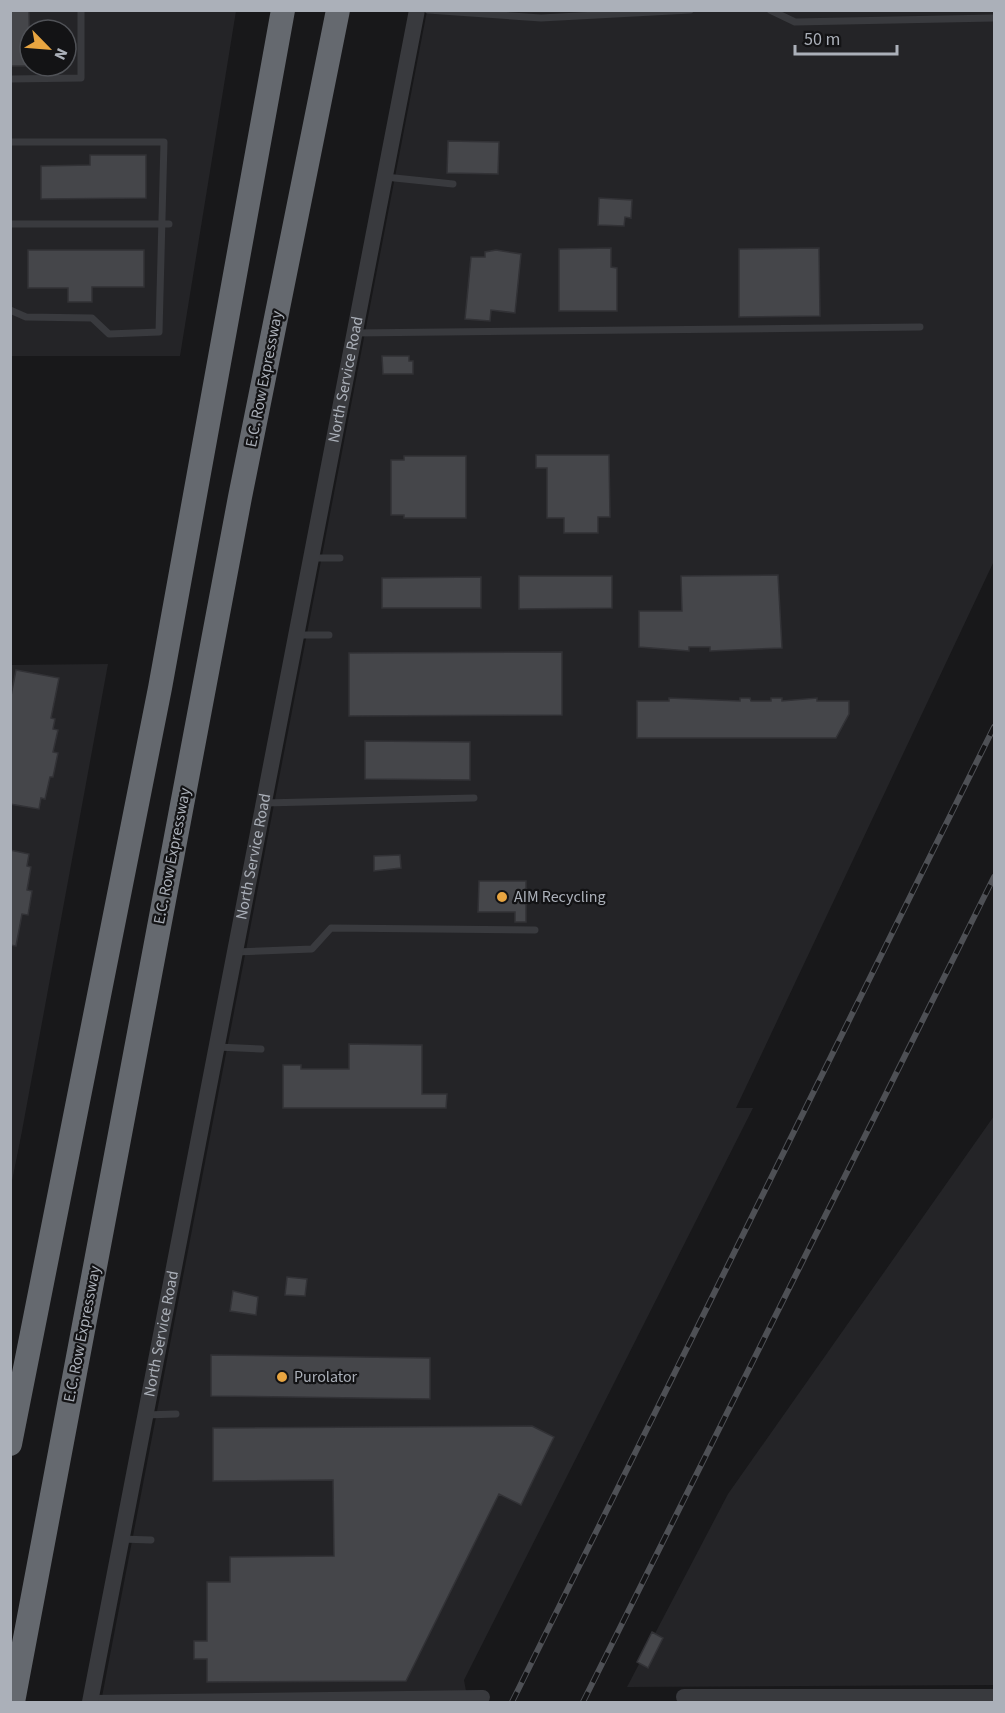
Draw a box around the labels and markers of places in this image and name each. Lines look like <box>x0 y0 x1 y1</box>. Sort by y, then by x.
place label: AIM Recycling <box>514 886 606 908</box>
marker: AIM Recycling <box>495 890 509 904</box>
place label: Purolator <box>294 1366 358 1388</box>
marker: Purolator <box>275 1370 289 1384</box>

